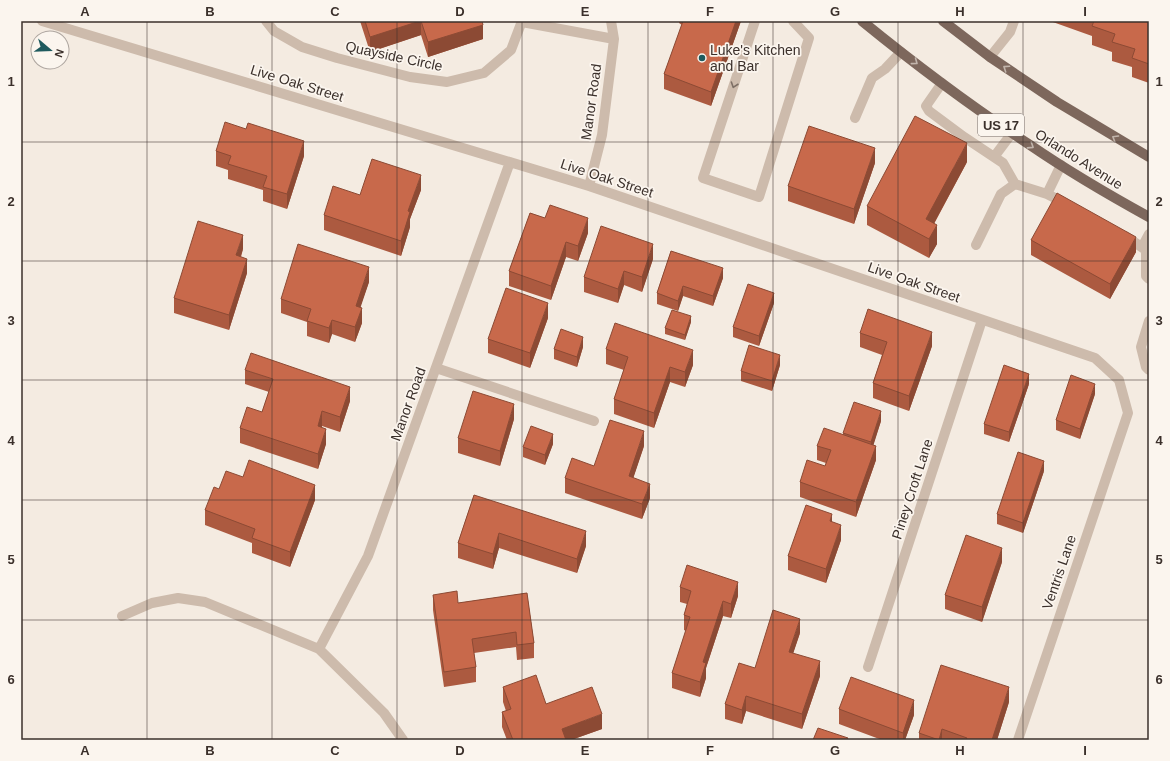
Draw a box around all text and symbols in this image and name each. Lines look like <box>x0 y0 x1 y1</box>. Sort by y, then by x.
text: A <box>80 4 90 19</box>
text: B <box>205 4 215 19</box>
text: C <box>330 4 340 19</box>
text: D <box>455 4 465 19</box>
text: E <box>581 4 590 19</box>
text: F <box>706 4 714 19</box>
text: G <box>830 4 840 19</box>
text: H <box>955 4 965 19</box>
text: I <box>1083 4 1087 19</box>
north arrow <box>30 30 70 70</box>
street label: Quayside Circle <box>344 38 444 74</box>
place label: Luke's Kitchen and Bar <box>710 42 801 74</box>
text: N <box>52 48 66 59</box>
marker: Luke's Kitchen and Bar <box>697 53 707 63</box>
one-way arrow <box>910 58 917 65</box>
street label: Live Oak Street <box>249 61 346 105</box>
street label: Manor Road <box>578 63 604 141</box>
one-way arrow <box>1003 65 1010 73</box>
text: 1 <box>7 74 15 89</box>
text: 1 <box>1155 74 1163 89</box>
one-way arrow <box>730 81 739 88</box>
road number: US 17 <box>978 114 1024 136</box>
street label: Orlando Avenue <box>1032 126 1126 192</box>
one-way arrow <box>1112 135 1119 143</box>
one-way arrow <box>1027 141 1034 148</box>
street label: Live Oak Street <box>559 155 655 201</box>
text: 2 <box>7 194 15 209</box>
text: 2 <box>1155 194 1163 209</box>
street label: Live Oak Street <box>866 259 962 305</box>
text: 3 <box>7 313 15 328</box>
text: 3 <box>1155 313 1163 328</box>
street label: Manor Road <box>387 365 429 443</box>
text: 4 <box>7 433 15 448</box>
text: 4 <box>1155 433 1163 448</box>
street label: Piney Croft Lane <box>888 437 936 541</box>
street label: Ventris Lane <box>1039 532 1079 611</box>
text: 5 <box>7 552 15 567</box>
text: 5 <box>1155 552 1163 567</box>
text: 6 <box>7 672 15 687</box>
text: 6 <box>1155 672 1163 687</box>
text: A <box>80 743 90 758</box>
text: B <box>205 743 215 758</box>
text: C <box>330 743 340 758</box>
text: D <box>455 743 465 758</box>
text: E <box>581 743 590 758</box>
text: F <box>706 743 714 758</box>
text: G <box>830 743 840 758</box>
text: H <box>955 743 965 758</box>
text: I <box>1083 743 1087 758</box>

